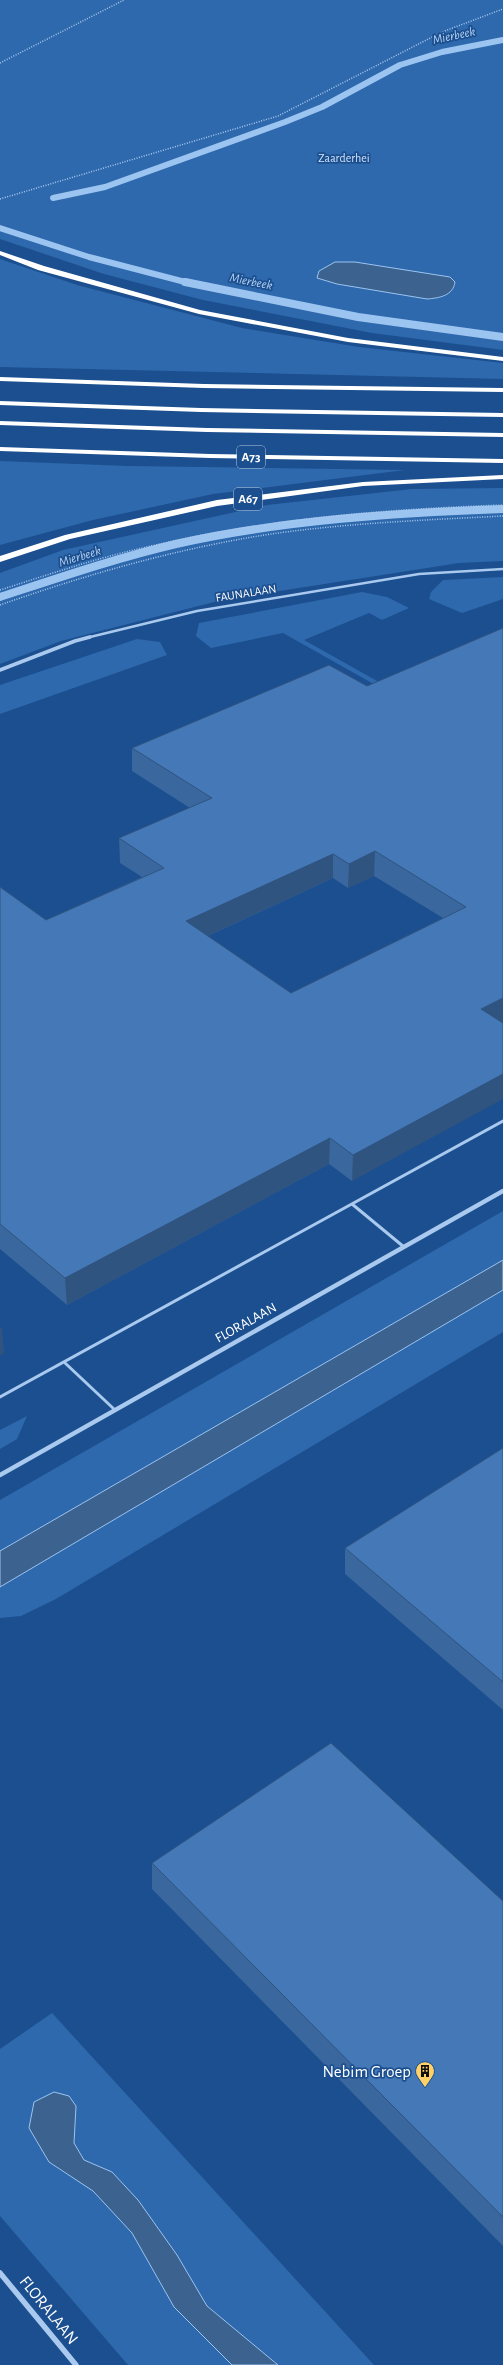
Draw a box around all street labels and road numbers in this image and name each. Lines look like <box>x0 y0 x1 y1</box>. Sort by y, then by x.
road number: A73 <box>237 446 265 468</box>
road number: A67 <box>234 488 262 510</box>
street label: FAUNALAAN <box>215 582 277 604</box>
street label: FLORALAAN <box>213 1300 279 1346</box>
street label: FLORALAAN <box>17 2273 81 2347</box>

